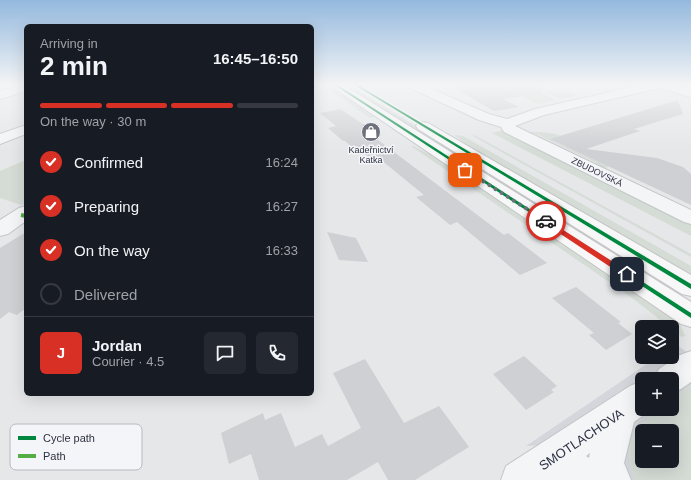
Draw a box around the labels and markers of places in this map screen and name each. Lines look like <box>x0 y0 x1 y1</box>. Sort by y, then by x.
shop icon: Kadeřnictví Katka <box>360 121 382 143</box>
place label: Kadeřnictví Katka <box>348 145 394 165</box>
pin <box>448 153 482 187</box>
pin <box>610 257 644 291</box>

